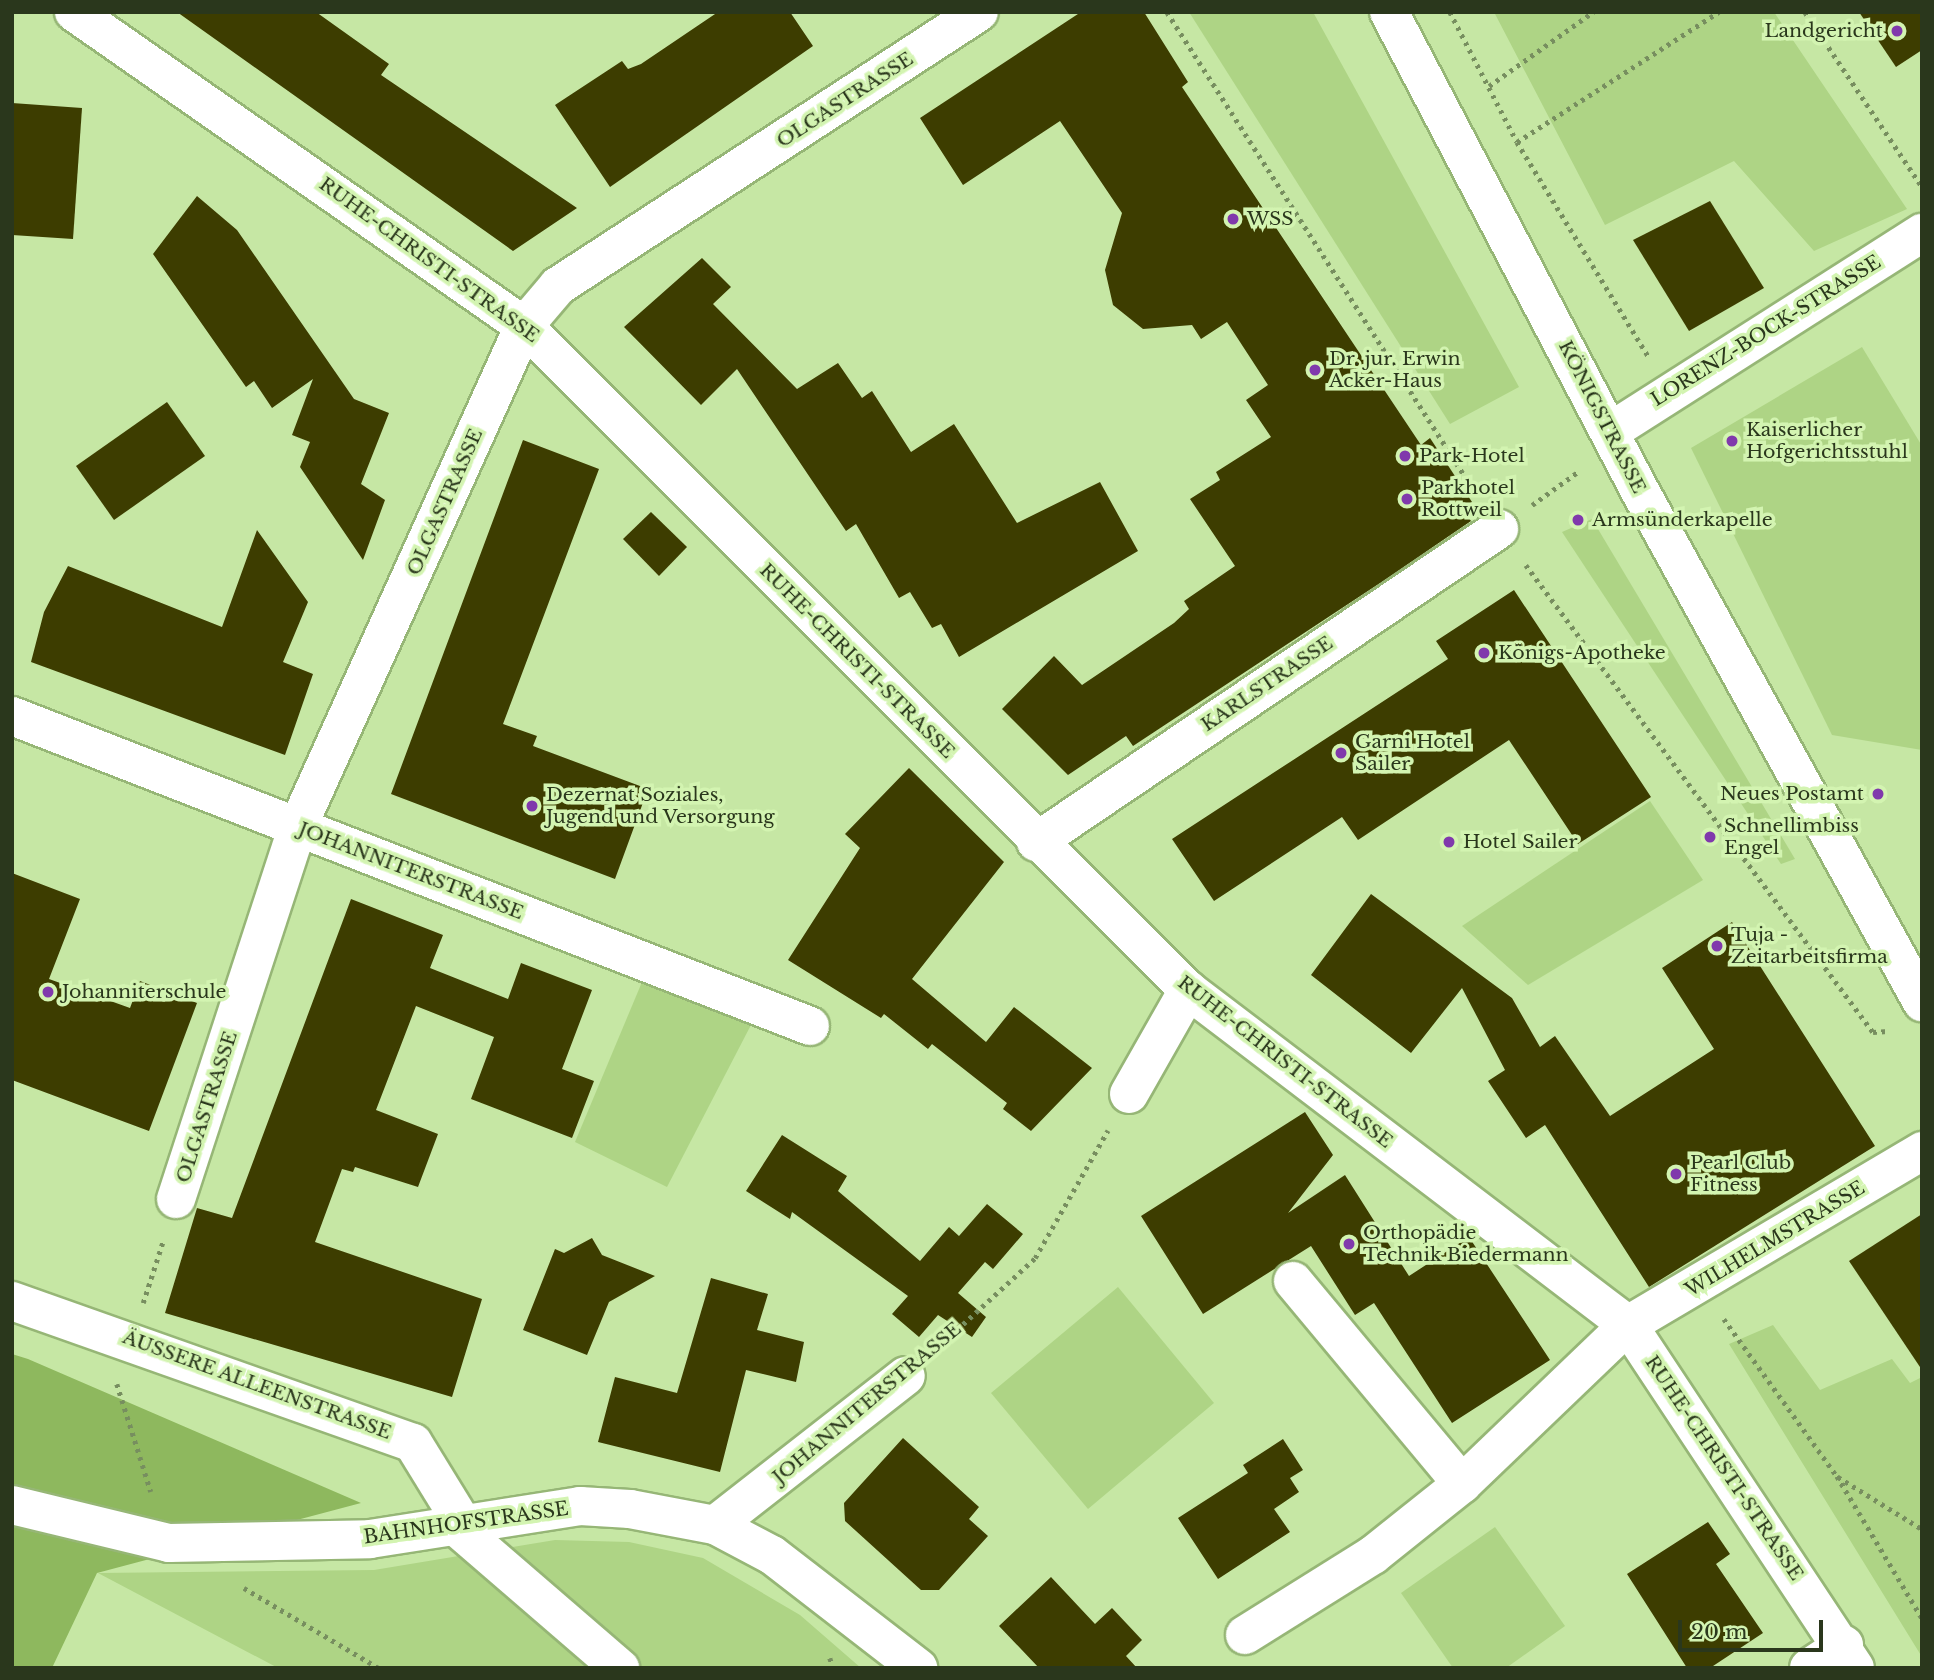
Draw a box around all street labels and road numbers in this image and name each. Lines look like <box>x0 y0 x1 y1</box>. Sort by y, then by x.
street label: OLGASTRASSE <box>773 47 917 153</box>
street label: RUHE-CHRISTI-STRASSE <box>315 173 543 347</box>
street label: LORENZ-BOCK-STRASSE <box>1647 251 1885 411</box>
street label: KÖNIGSTRASSE <box>1554 337 1650 497</box>
street label: OLGASTRASSE <box>402 425 488 579</box>
street label: RUHE-CHRISTI-STRASSE <box>755 559 959 763</box>
street label: KARLSTRASSE <box>1197 632 1337 736</box>
street label: JOHANNITERSTRASSE <box>295 818 527 924</box>
street label: RUHE-CHRISTI-STRASSE <box>1173 971 1397 1153</box>
street label: OLGASTRASSE <box>172 1028 242 1186</box>
street label: WILHELMSTRASSE <box>1681 1176 1869 1302</box>
street label: JOHANNITERSTRASSE <box>768 1318 966 1488</box>
street label: ÄUSSERE ALLEENSTRASSE <box>119 1326 395 1444</box>
street label: RUHE-CHRISTI-STRASSE <box>1640 1351 1808 1585</box>
street label: BAHNHOFSTRASSE <box>362 1497 570 1549</box>

